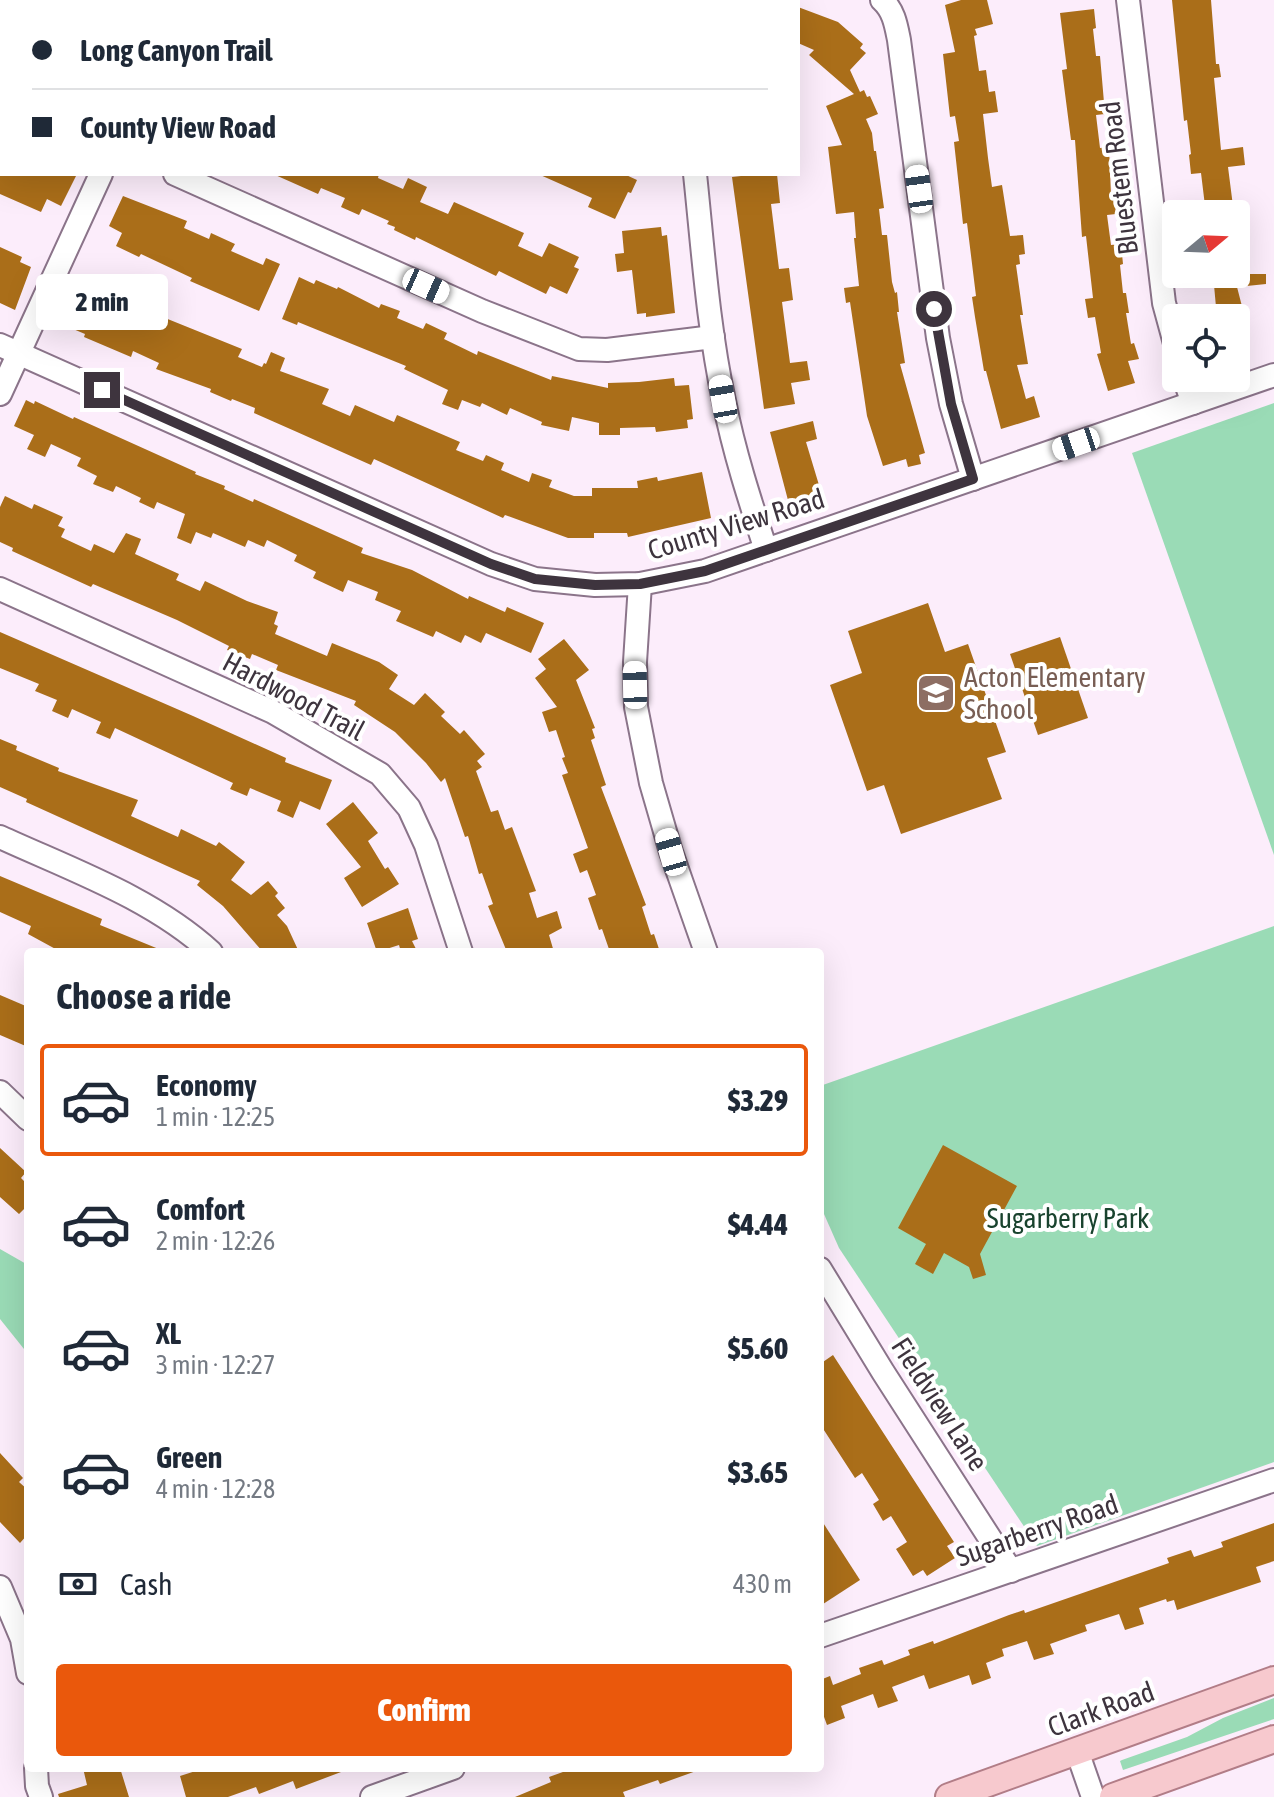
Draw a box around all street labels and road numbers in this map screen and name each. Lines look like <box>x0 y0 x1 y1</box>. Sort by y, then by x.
street label: Bluestem Road <box>1094 99 1144 257</box>
street label: County View Road <box>644 482 828 566</box>
street label: Hardwood Trail <box>218 645 371 747</box>
street label: Fieldview Lane <box>885 1332 995 1476</box>
street label: Sugarberry Road <box>952 1487 1122 1573</box>
street label: Clark Road <box>1043 1675 1159 1743</box>

